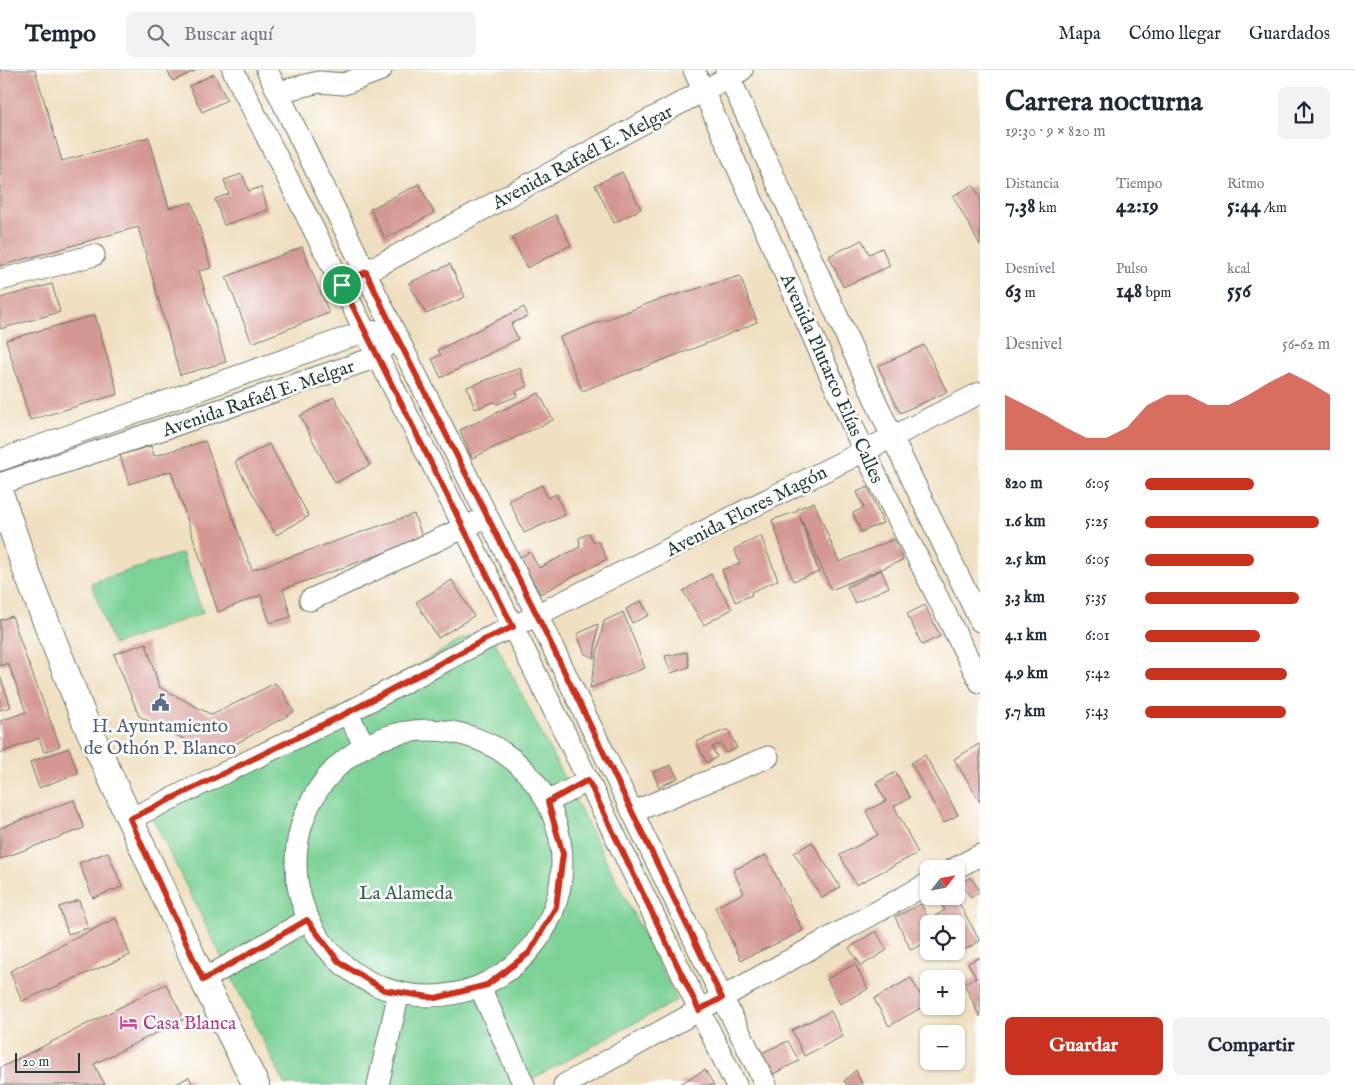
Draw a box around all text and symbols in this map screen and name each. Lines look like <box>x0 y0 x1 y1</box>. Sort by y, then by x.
search box <box>126 12 476 57</box>
text: Tempo <box>25 19 96 50</box>
icon: search <box>144 21 172 49</box>
text: Buscar aquí <box>184 23 273 47</box>
text: Mapa <box>1058 23 1101 46</box>
text: Cómo llegar <box>1129 23 1221 46</box>
text: Guardados <box>1249 23 1330 46</box>
text: Carrera nocturna <box>1005 85 1202 120</box>
button: share <box>1278 87 1330 139</box>
street label: Avenida Rafaél E. Melgar <box>488 100 677 216</box>
text: 19:30 · 9 × 820 m <box>1005 122 1106 142</box>
text: Distancia <box>1005 175 1059 193</box>
text: Tiempo <box>1116 175 1162 193</box>
text: Ritmo <box>1227 175 1264 193</box>
text: 7.38 <box>1005 193 1035 220</box>
text: 42:19 <box>1116 193 1159 220</box>
text: 5:44 <box>1227 193 1261 220</box>
text: km <box>1035 199 1057 217</box>
text: /km <box>1261 199 1287 217</box>
text: Desnivel <box>1005 260 1055 278</box>
text: Pulso <box>1116 260 1148 278</box>
text: kcal <box>1227 260 1250 278</box>
pin <box>321 264 363 306</box>
street label: Avenida Plutarco Elías Calles <box>774 269 888 488</box>
icon: arrive <box>328 271 356 299</box>
text: 63 <box>1005 278 1022 305</box>
text: 148 <box>1116 278 1142 305</box>
text: 556 <box>1227 278 1251 305</box>
text: m <box>1022 284 1036 302</box>
text: bpm <box>1142 284 1171 302</box>
text: Desnivel <box>1005 335 1062 355</box>
text: 56–62 m <box>1282 335 1330 355</box>
street label: Avenida Rafaél E. Melgar <box>159 355 358 443</box>
street label: Avenida Flores Magón <box>661 461 831 563</box>
text: 820 m <box>1005 474 1043 494</box>
text: 6:05 <box>1085 474 1110 494</box>
text: 1.6 km <box>1005 512 1046 532</box>
text: 5:25 <box>1085 512 1108 532</box>
text: 2.5 km <box>1005 550 1046 570</box>
text: 6:05 <box>1085 550 1110 570</box>
text: 3.3 km <box>1005 588 1045 608</box>
text: 5:35 <box>1085 588 1107 608</box>
text: 4.1 km <box>1005 626 1047 646</box>
text: 6:01 <box>1085 626 1110 646</box>
text: 4.9 km <box>1005 664 1048 684</box>
text: 5:42 <box>1085 664 1110 684</box>
public building icon: H. Ayuntamiento de Othón P. Blanco <box>150 692 170 712</box>
text: 5.7 km <box>1005 702 1045 722</box>
text: 5:43 <box>1085 702 1109 722</box>
place label: H. Ayuntamiento de Othón P. Blanco <box>84 715 236 761</box>
north arrow <box>920 860 965 905</box>
map controls <box>920 860 965 1070</box>
park label: La Alameda <box>359 882 454 906</box>
button: locate <box>920 915 965 960</box>
button: + <box>920 970 965 1015</box>
hotel icon: Casa Blanca <box>119 1012 139 1032</box>
place label: Casa Blanca <box>143 1012 237 1036</box>
button: Guardar <box>1005 1017 1163 1075</box>
button: Compartir <box>1173 1017 1330 1075</box>
button: − <box>920 1025 965 1070</box>
scale bar <box>15 1050 80 1073</box>
text: 20 m <box>22 1053 49 1071</box>

